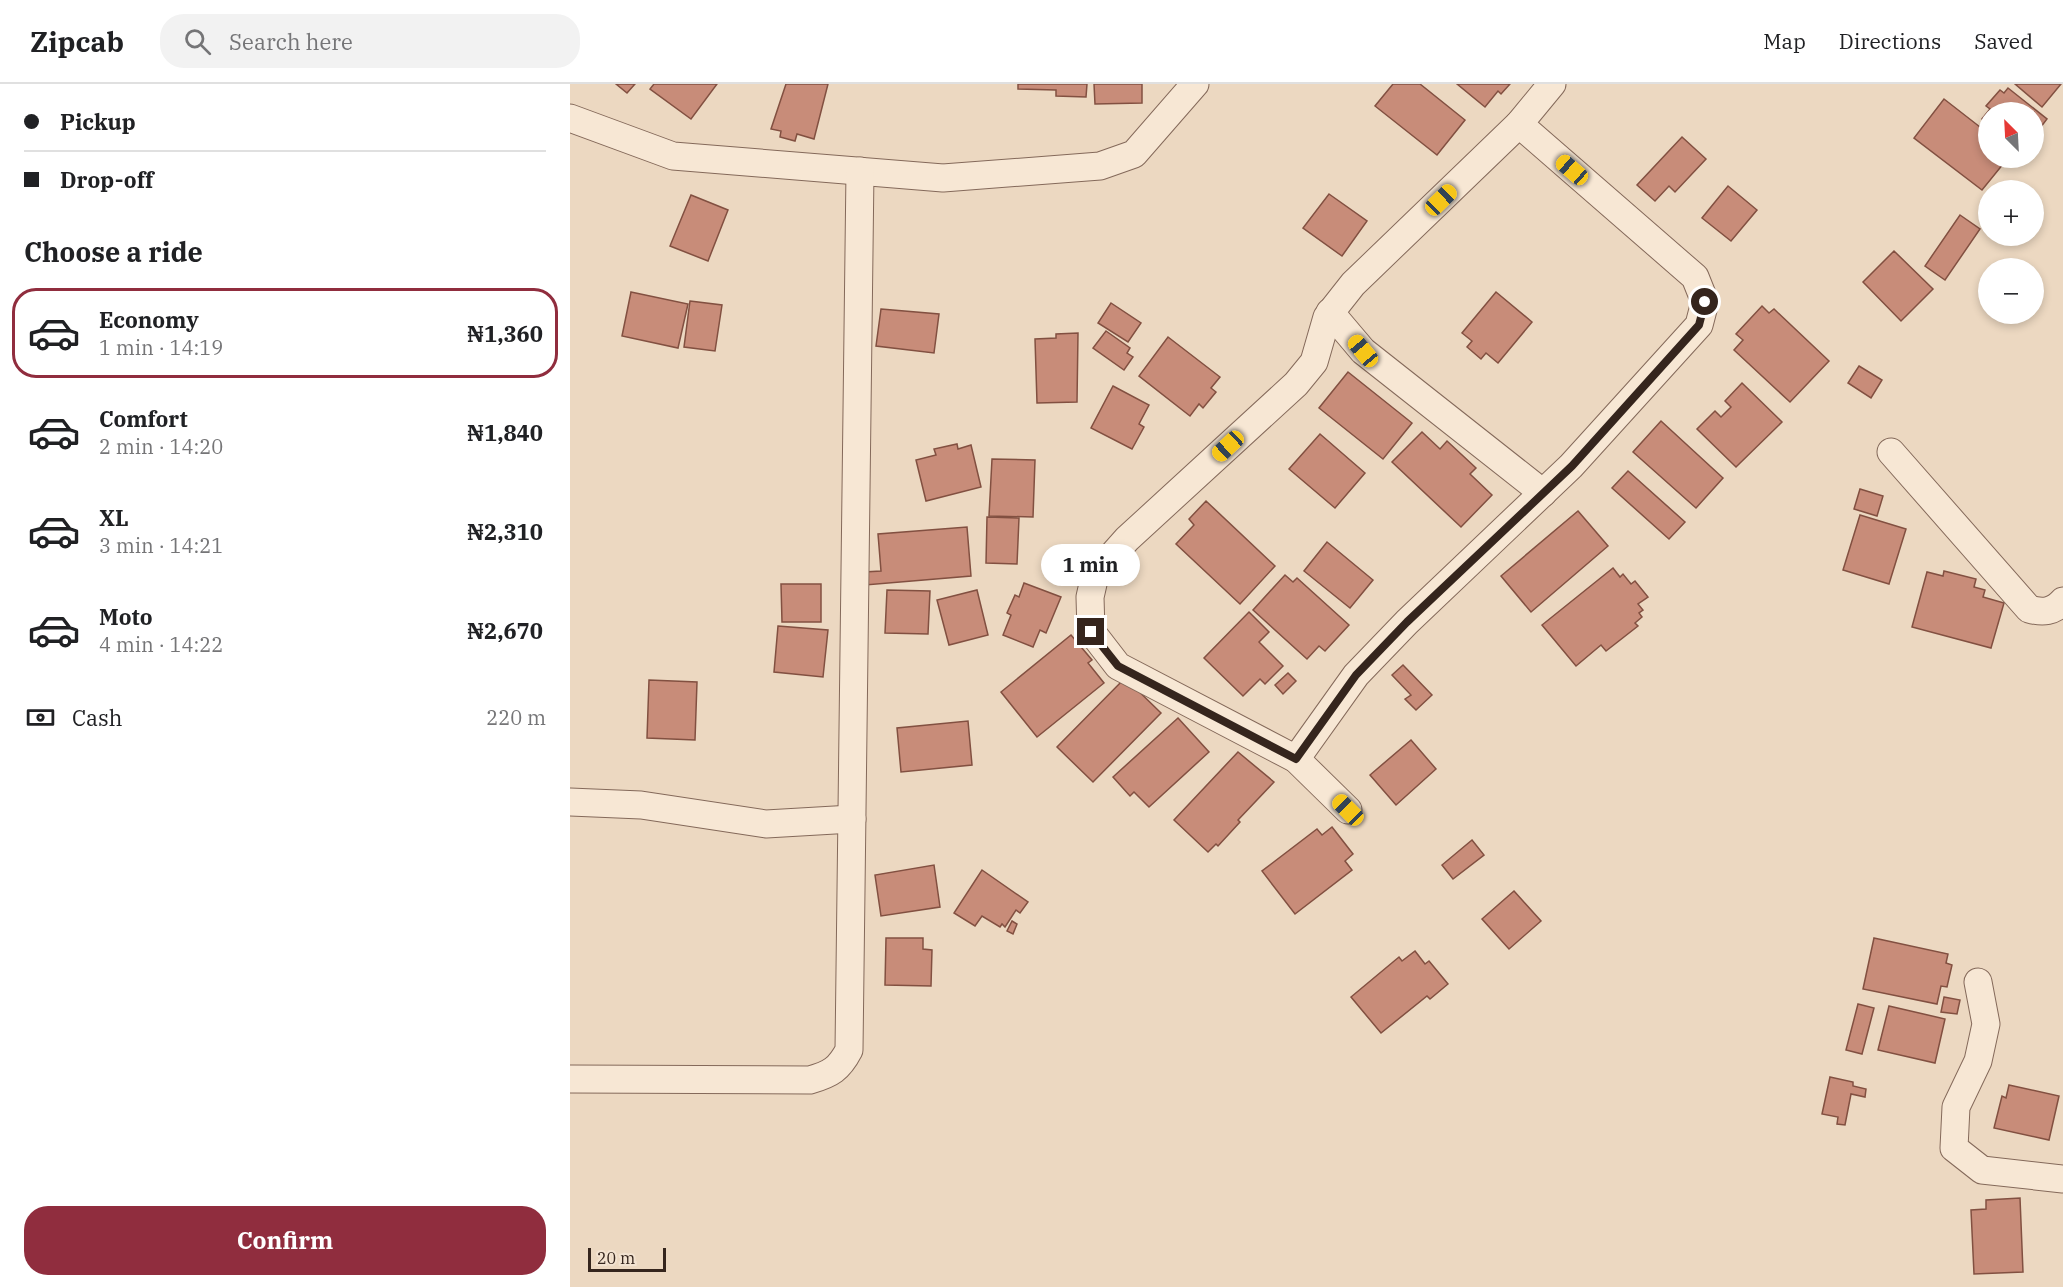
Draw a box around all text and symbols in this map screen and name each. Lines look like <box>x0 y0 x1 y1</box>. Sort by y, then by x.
search box <box>160 14 580 68</box>
text: Zipcab <box>30 23 124 60</box>
icon: search <box>181 25 214 58</box>
text: Search here <box>229 27 353 56</box>
text: Map <box>1763 27 1806 55</box>
text: Directions <box>1839 27 1941 55</box>
text: Saved <box>1974 27 2033 55</box>
north arrow <box>1978 102 2044 168</box>
map controls <box>1978 102 2044 324</box>
text: Pickup <box>60 107 136 136</box>
car <box>1553 151 1591 189</box>
text: Drop-off <box>60 165 154 194</box>
button: + <box>1978 180 2044 246</box>
car <box>1422 181 1460 219</box>
text: Choose a ride <box>24 234 203 269</box>
button: − <box>1978 258 2044 324</box>
route start <box>1691 288 1718 315</box>
text: Economy <box>99 305 199 334</box>
icon: car <box>27 306 81 360</box>
text: ₦1,360 <box>467 319 543 348</box>
car <box>1345 331 1381 371</box>
text: 1 min · 14:19 <box>99 334 223 361</box>
text: Comfort <box>99 404 188 433</box>
icon: car <box>27 405 81 459</box>
text: ₦1,840 <box>467 418 543 447</box>
car <box>1209 427 1247 465</box>
text: 2 min · 14:20 <box>99 433 223 460</box>
text: XL <box>99 503 129 532</box>
icon: car <box>27 504 81 558</box>
text: ₦2,310 <box>467 517 543 546</box>
text: 3 min · 14:21 <box>99 532 223 559</box>
callout: 1 min <box>1042 545 1140 587</box>
text: 1 min <box>1063 551 1119 578</box>
text: Moto <box>99 602 153 631</box>
icon: car <box>27 603 81 657</box>
text: ₦2,670 <box>467 616 543 645</box>
route end <box>1077 618 1104 645</box>
text: 4 min · 14:22 <box>99 631 223 658</box>
icon: cash <box>24 701 57 734</box>
text: Cash <box>72 703 123 732</box>
text: 220 m <box>486 704 546 731</box>
car <box>1329 791 1367 829</box>
button: Confirm <box>24 1206 546 1275</box>
scale bar <box>588 1245 666 1272</box>
text: 20 m <box>597 1248 635 1268</box>

